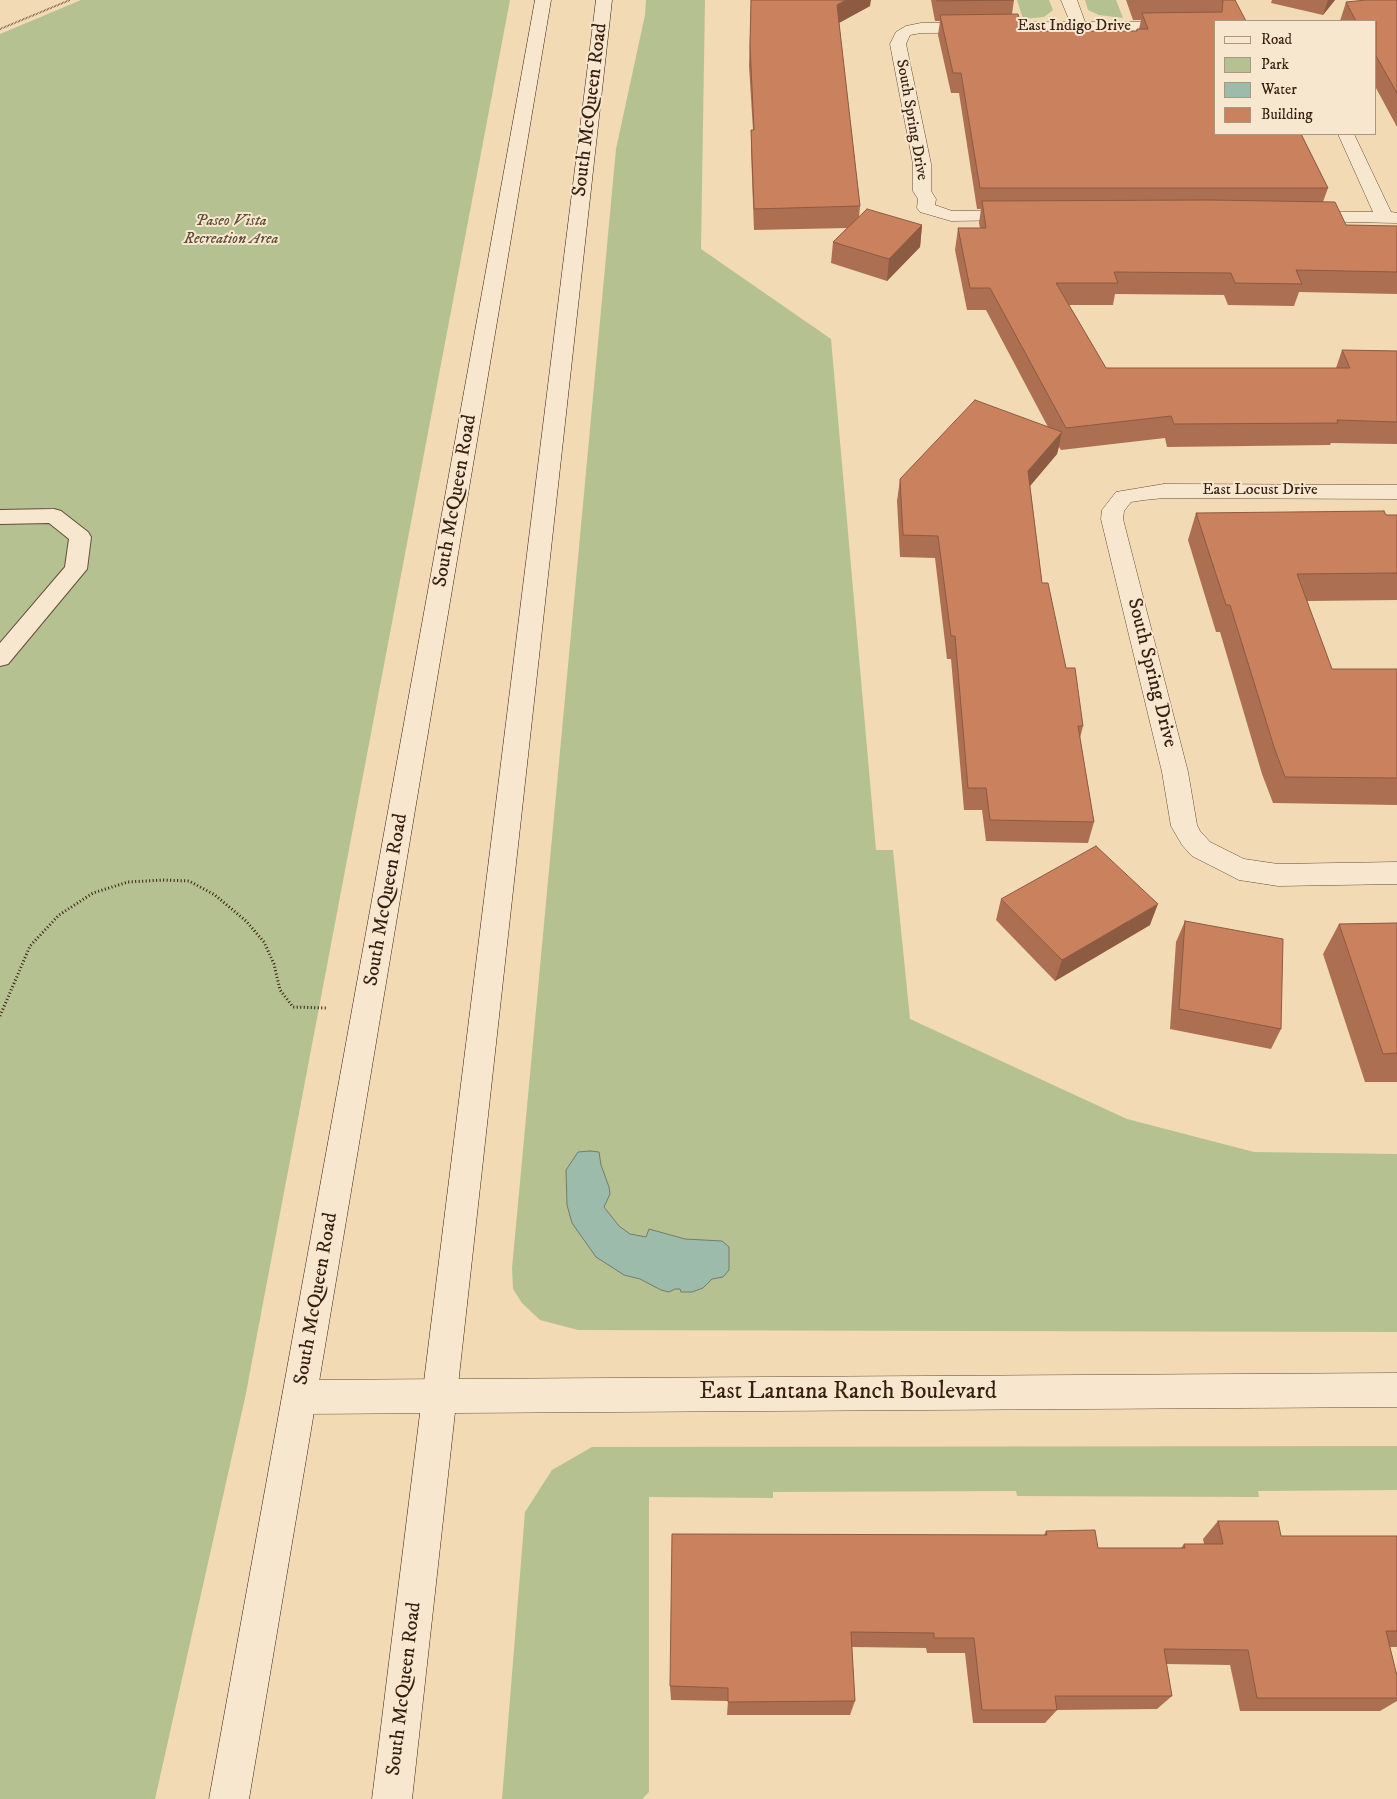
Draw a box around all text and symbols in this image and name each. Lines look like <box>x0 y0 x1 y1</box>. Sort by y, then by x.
street label: East Indigo Drive <box>1017 17 1131 37</box>
legend <box>1214 20 1377 135</box>
street label: South McQueen Road <box>568 22 614 198</box>
text: Road <box>1261 30 1292 49</box>
text: Park <box>1261 55 1289 74</box>
street label: South Spring Drive <box>891 58 931 182</box>
text: Water <box>1261 80 1297 99</box>
text: Building <box>1261 105 1313 124</box>
park label: Paseo Vista Recreation Area <box>184 212 278 250</box>
street label: South McQueen Road <box>429 413 483 589</box>
street label: East Locust Drive <box>1202 481 1318 501</box>
street label: South Spring Drive <box>1121 596 1181 750</box>
street label: South McQueen Road <box>360 812 414 988</box>
street label: South McQueen Road <box>290 1211 344 1387</box>
street label: East Lantana Ranch Boulevard <box>699 1379 997 1407</box>
street label: South McQueen Road <box>382 1601 428 1777</box>

